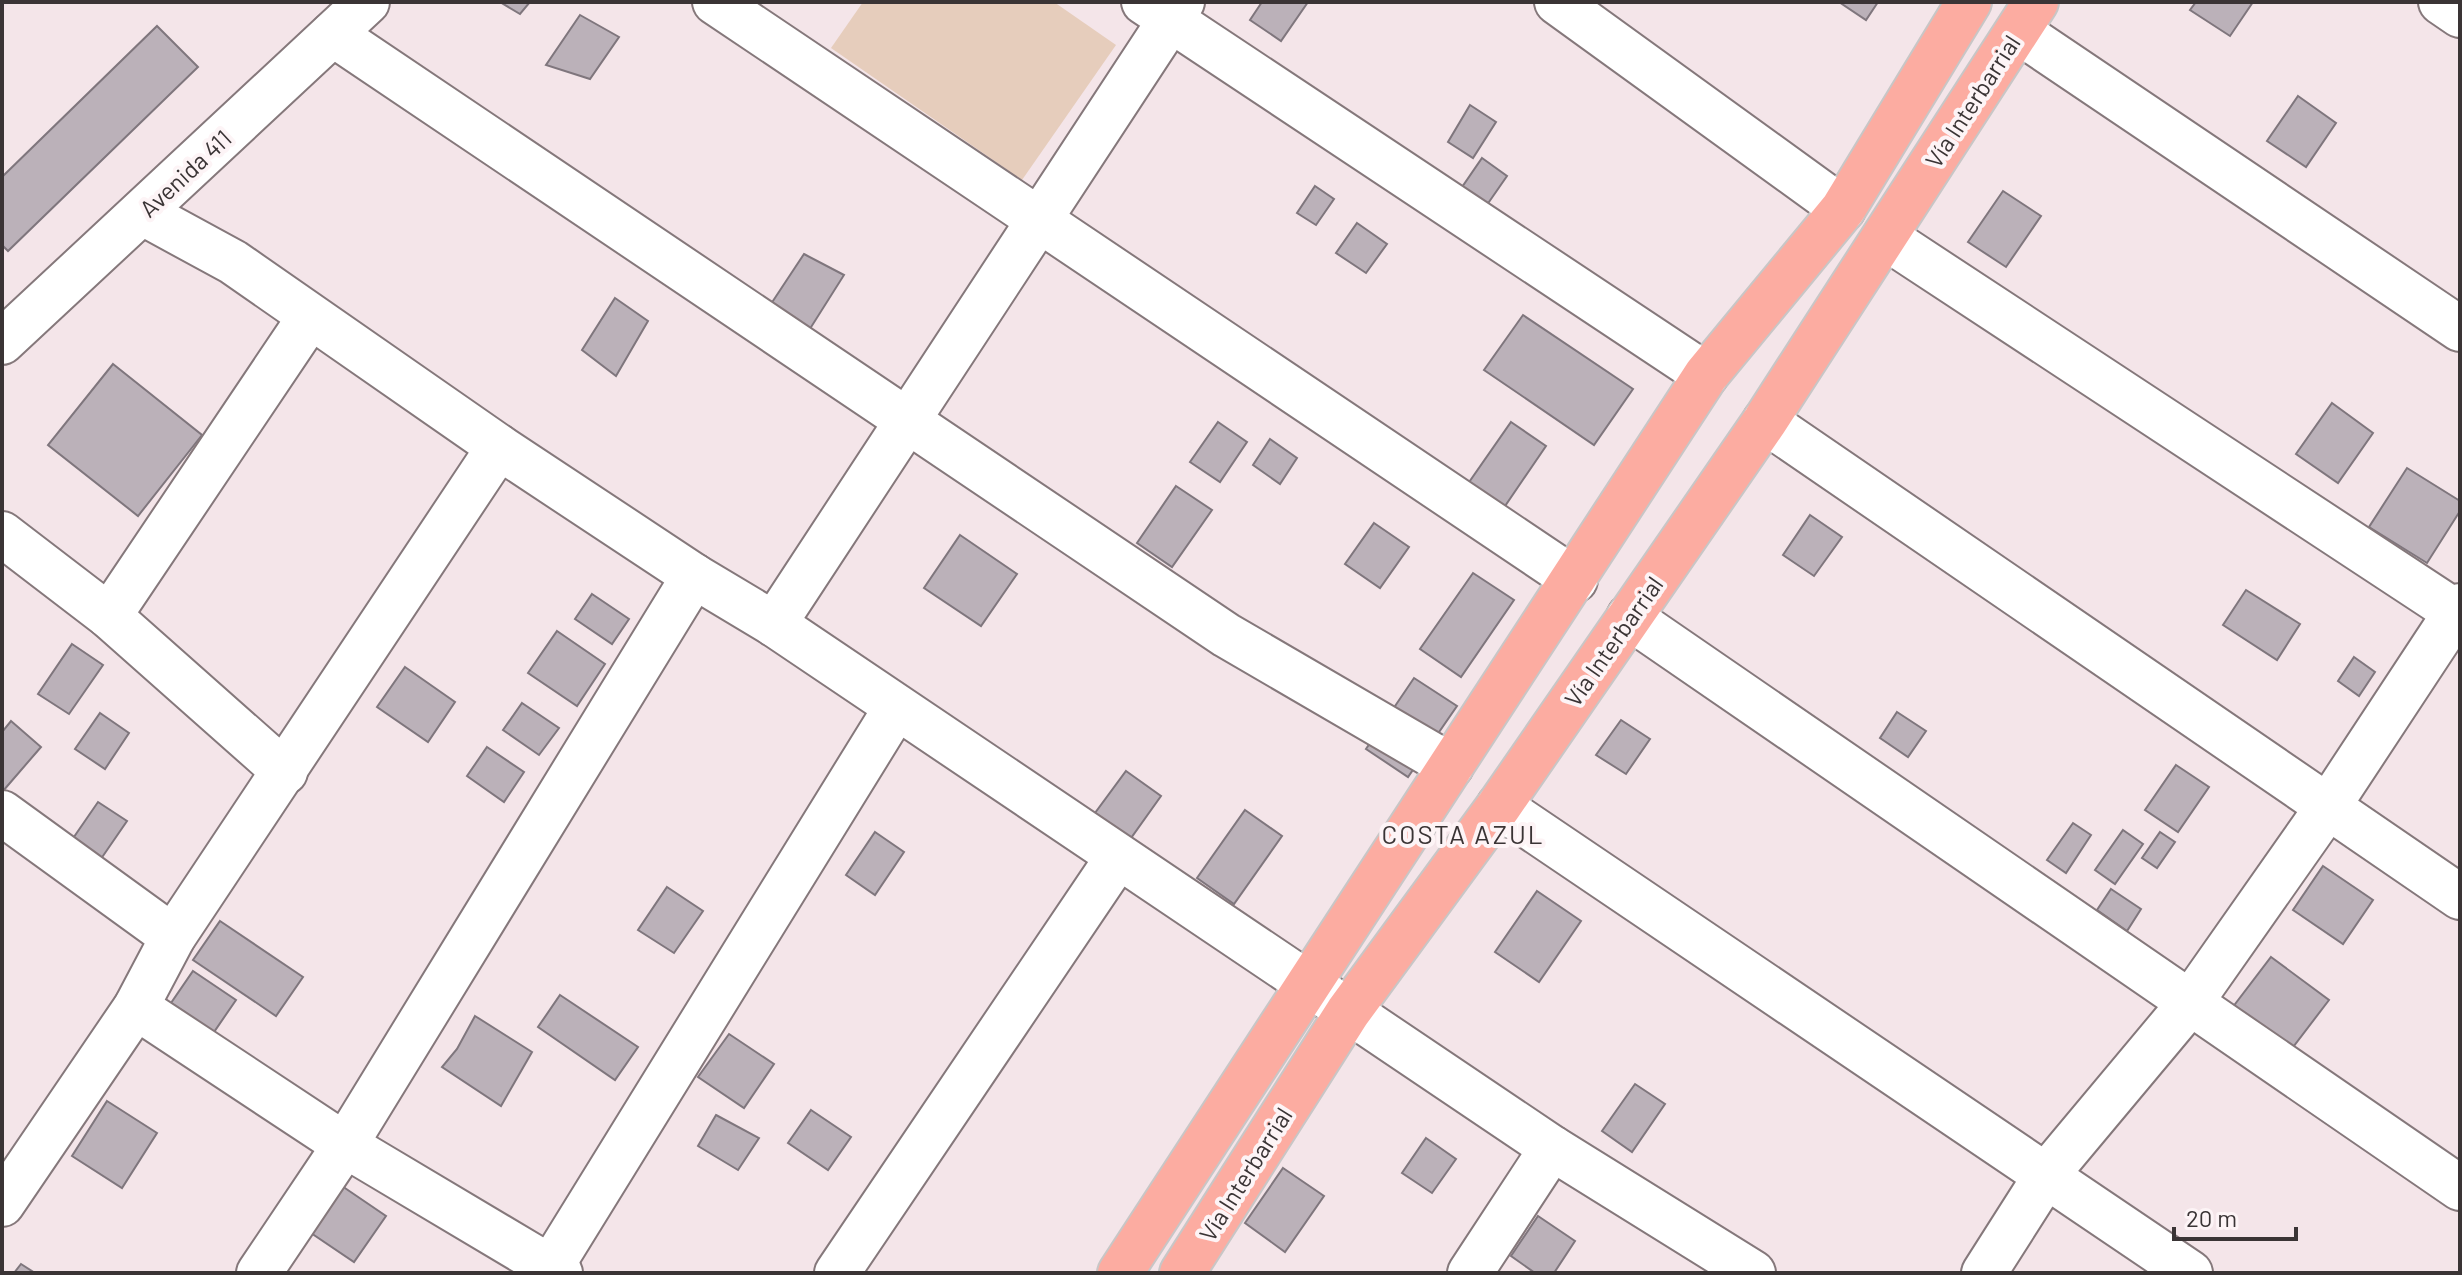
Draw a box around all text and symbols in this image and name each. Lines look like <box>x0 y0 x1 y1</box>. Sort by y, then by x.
street label: Vía Interbarrial <box>1918 29 2026 173</box>
street label: Avenida 411 <box>133 123 237 223</box>
street label: Vía Interbarrial <box>1558 570 1668 712</box>
district label: COSTA AZUL <box>1381 818 1545 849</box>
street label: Vía Interbarrial <box>1192 1102 1298 1246</box>
scale bar <box>2174 1191 2296 1241</box>
text: 20 m <box>2186 1203 2237 1232</box>

